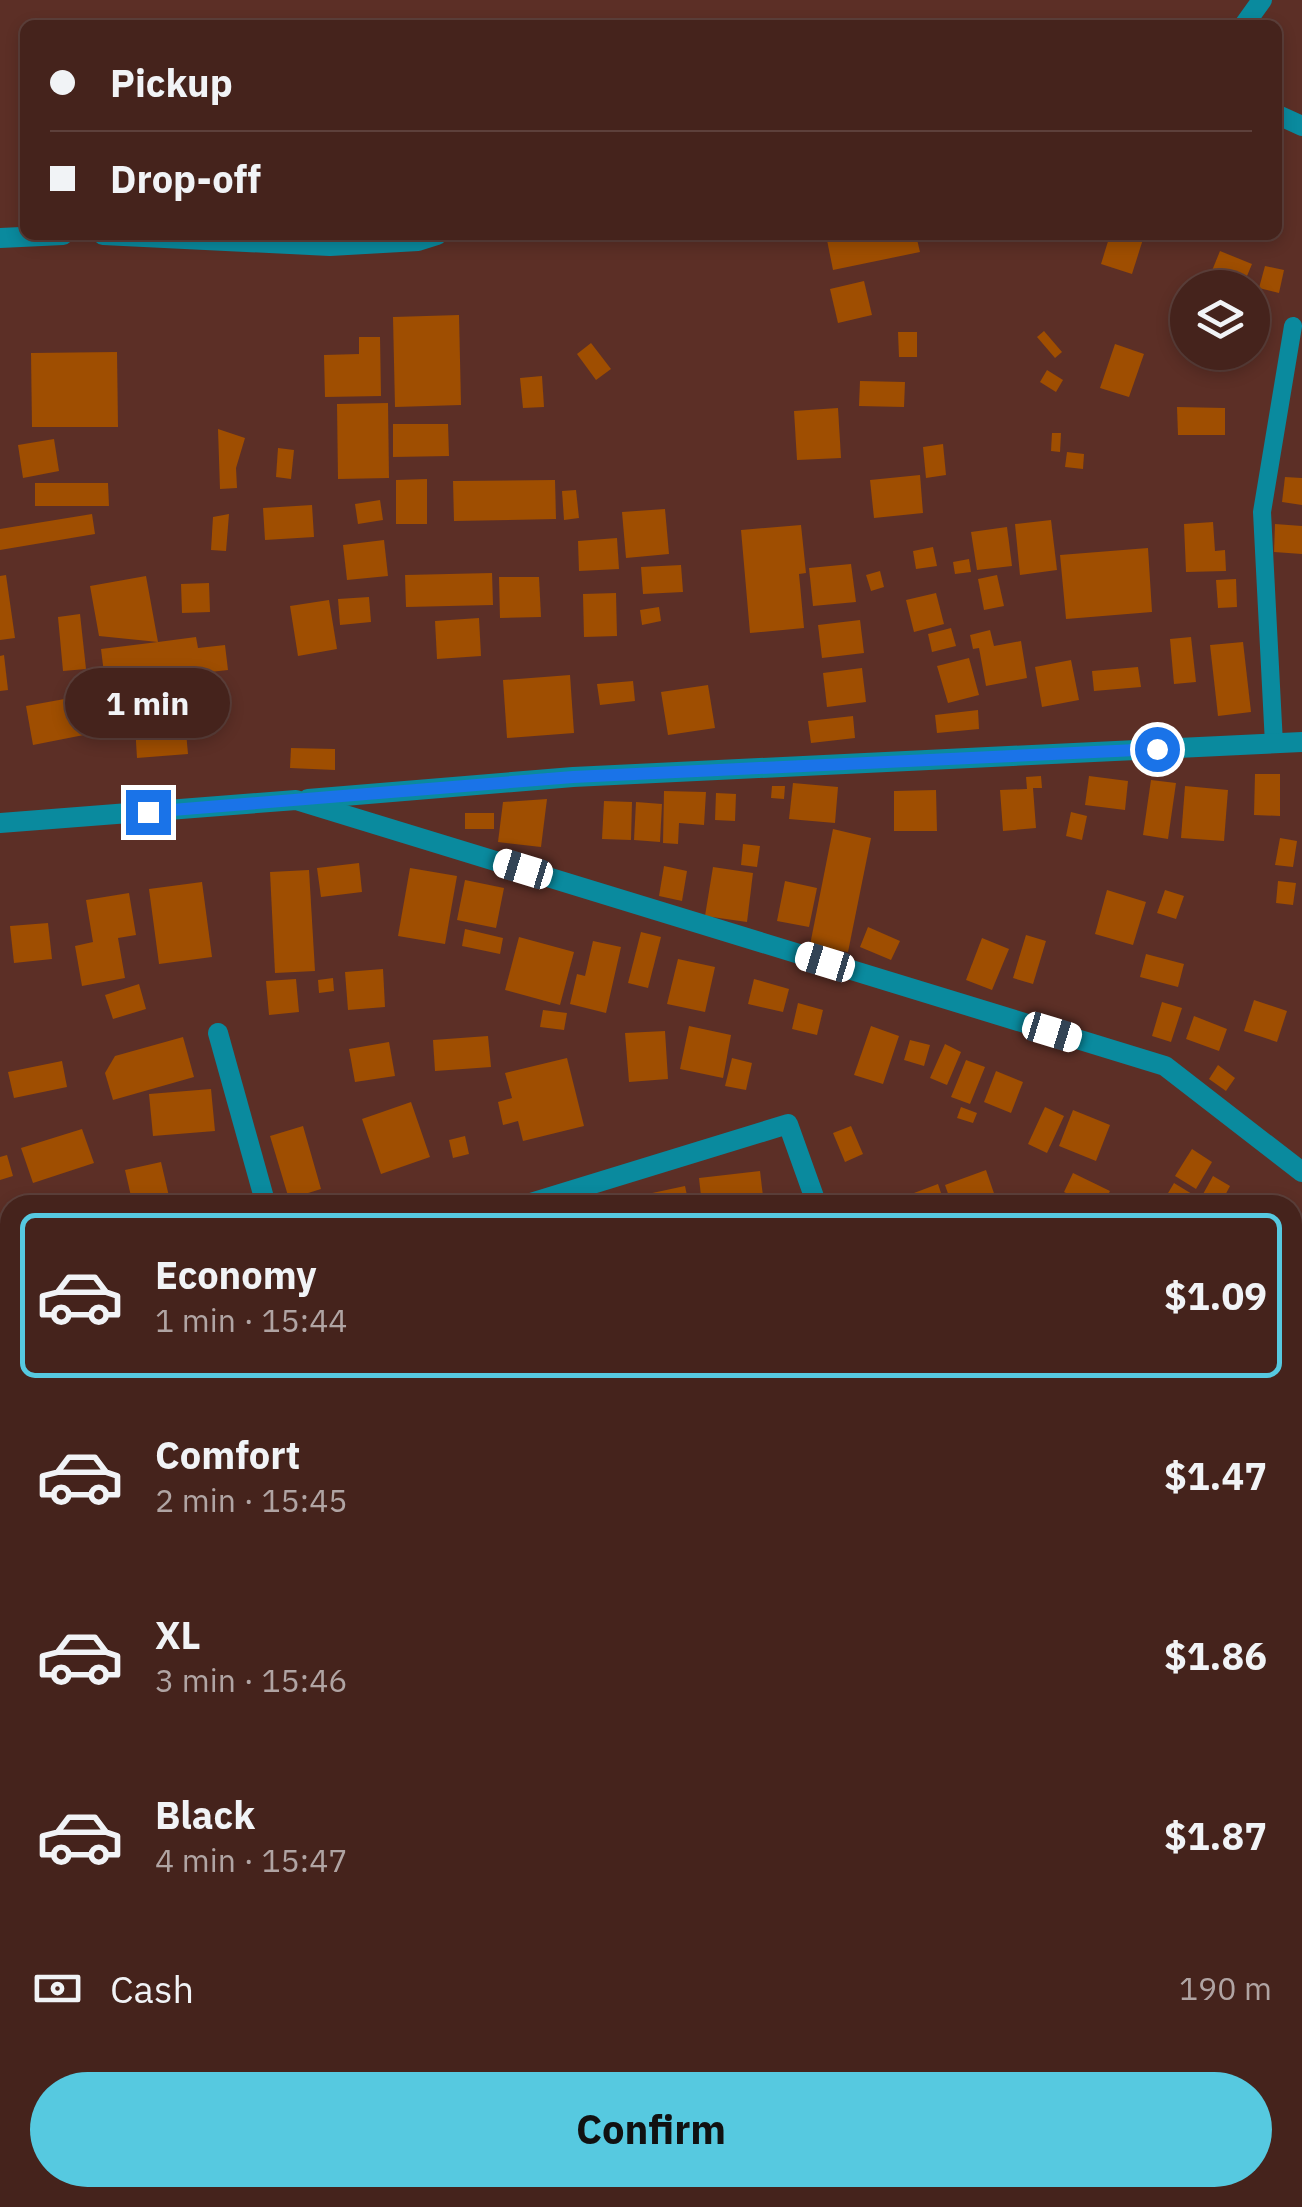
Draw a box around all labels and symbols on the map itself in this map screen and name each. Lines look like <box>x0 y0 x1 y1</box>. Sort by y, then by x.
callout: 1 min <box>66 667 230 737</box>
route start <box>1135 727 1180 772</box>
route end <box>126 790 171 835</box>
car <box>490 846 556 892</box>
car <box>792 939 858 985</box>
car <box>1019 1009 1085 1055</box>

